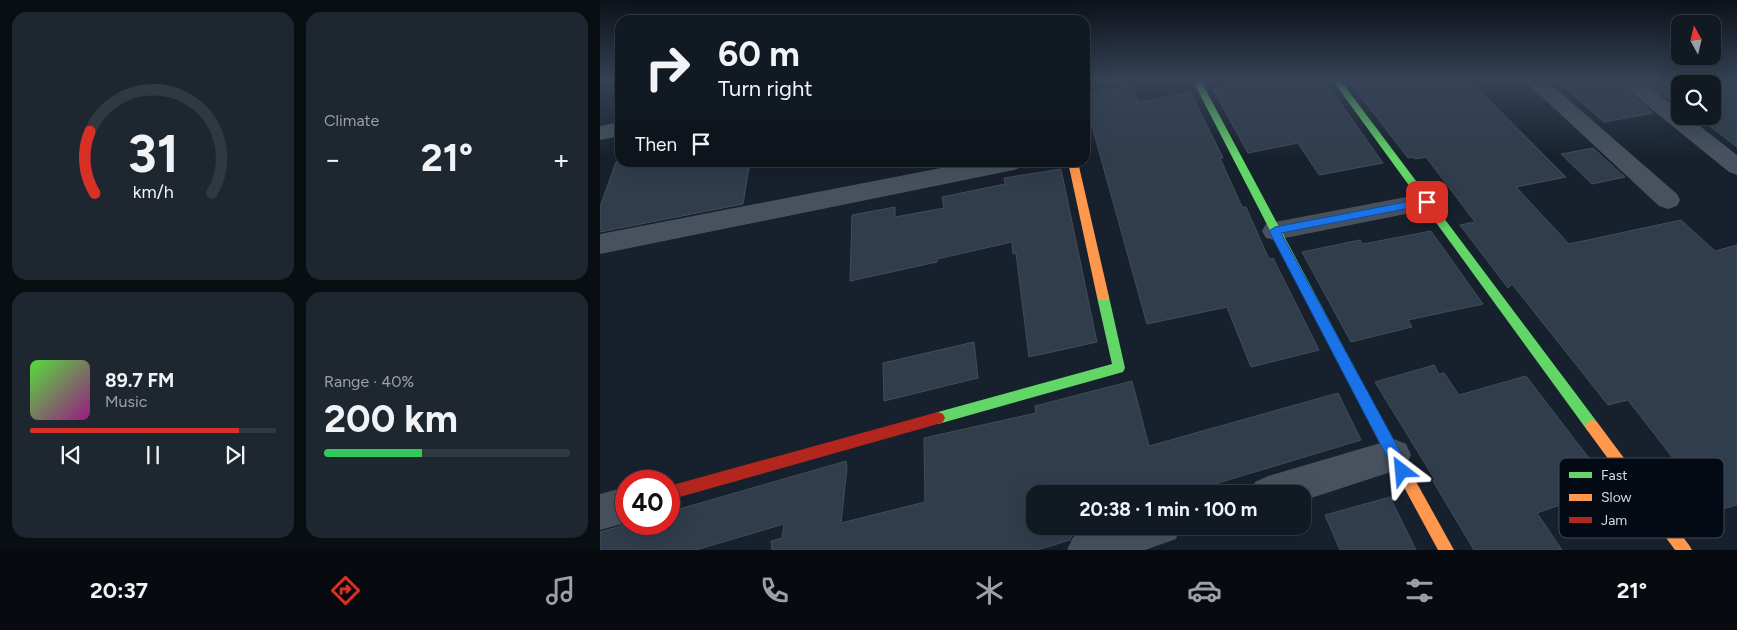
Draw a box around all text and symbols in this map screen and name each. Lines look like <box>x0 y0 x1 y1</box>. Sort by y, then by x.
north arrow <box>1671 15 1721 65</box>
map controls <box>1671 15 1721 125</box>
text: 60 m <box>718 33 800 75</box>
icon: right <box>635 35 700 100</box>
text: Turn right <box>718 75 813 102</box>
button: search <box>1671 75 1721 125</box>
text: Climate <box>324 111 379 130</box>
text: 31 <box>128 123 178 185</box>
icon: arrive <box>687 130 715 158</box>
text: Then <box>635 133 677 156</box>
text: 21° <box>421 135 473 181</box>
text: − <box>324 142 341 176</box>
text: + <box>553 142 570 176</box>
text: km/h <box>133 181 173 202</box>
pin <box>1406 181 1448 223</box>
icon: arrive <box>1413 188 1441 216</box>
text: 89.7 FM <box>105 369 174 392</box>
text: Range · 40% <box>324 372 414 391</box>
text: Music <box>105 392 147 411</box>
text: 200 km <box>324 396 458 442</box>
icon: previous <box>57 441 85 469</box>
icon: pause <box>139 441 167 469</box>
icon: next <box>221 441 249 469</box>
position arrow <box>1375 444 1427 496</box>
legend <box>1559 458 1724 538</box>
text: Fast <box>1601 467 1627 484</box>
speed limit sign: 40 <box>615 470 680 535</box>
text: Slow <box>1601 489 1632 506</box>
text: 20:38 · 1 min · 100 m <box>1080 498 1257 521</box>
text: Jam <box>1601 512 1627 529</box>
icon: directions <box>328 573 363 608</box>
icon: music <box>543 573 578 608</box>
icon: phone <box>757 573 792 608</box>
icon: climate <box>972 573 1007 608</box>
icon: car <box>1187 573 1222 608</box>
icon: filters <box>1402 573 1437 608</box>
text: 20:37 <box>90 577 148 604</box>
text: 21° <box>1617 577 1647 604</box>

